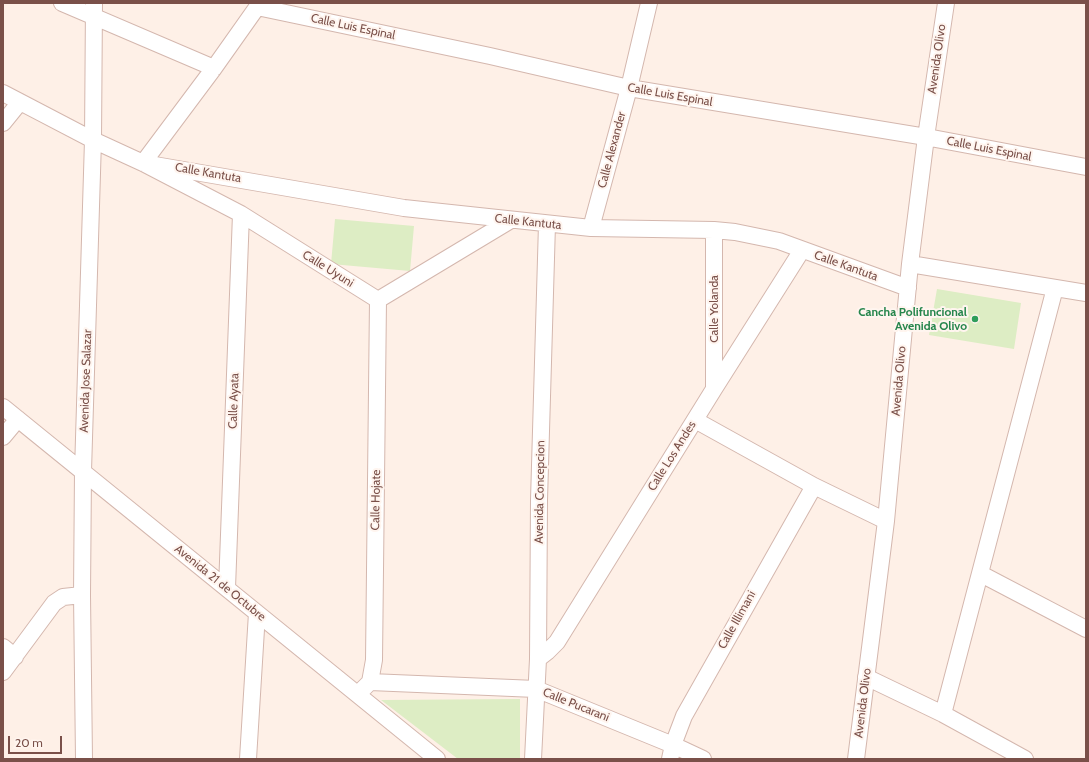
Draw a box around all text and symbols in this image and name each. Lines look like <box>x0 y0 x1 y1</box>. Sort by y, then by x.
street label: Calle Luis Espinal <box>309 11 397 43</box>
street label: Avenida Olivo <box>925 23 949 95</box>
street label: Calle Luis Espinal <box>626 80 714 110</box>
street label: Calle Alexander <box>595 110 629 190</box>
street label: Calle Luis Espinal <box>945 134 1033 164</box>
street label: Calle Kantuta <box>174 160 242 186</box>
street label: Calle Kantuta <box>494 211 562 233</box>
street label: Calle Uyuni <box>300 248 356 290</box>
street label: Calle Kantuta <box>812 248 880 284</box>
street label: Calle Yolanda <box>707 275 721 343</box>
place label: Cancha Polifuncional Avenida Olivo <box>858 305 967 333</box>
marker: Cancha Polifuncional Avenida Olivo <box>970 314 980 324</box>
street label: Avenida Jose Salazar <box>77 329 95 433</box>
street label: Avenida Olivo <box>889 345 909 417</box>
street label: Calle Ayata <box>226 373 242 429</box>
street label: Calle Los Andes <box>645 418 699 494</box>
street label: Avenida Concepcion <box>532 440 548 544</box>
street label: Calle Hojate <box>368 469 384 531</box>
street label: Avenida 21 de Octubre <box>172 542 268 624</box>
street label: Calle Illimani <box>715 588 759 652</box>
street label: Avenida Olivo <box>852 667 874 739</box>
street label: Calle Pucarani <box>541 685 611 725</box>
scale bar <box>10 728 64 754</box>
text: 20 m <box>15 735 43 750</box>

